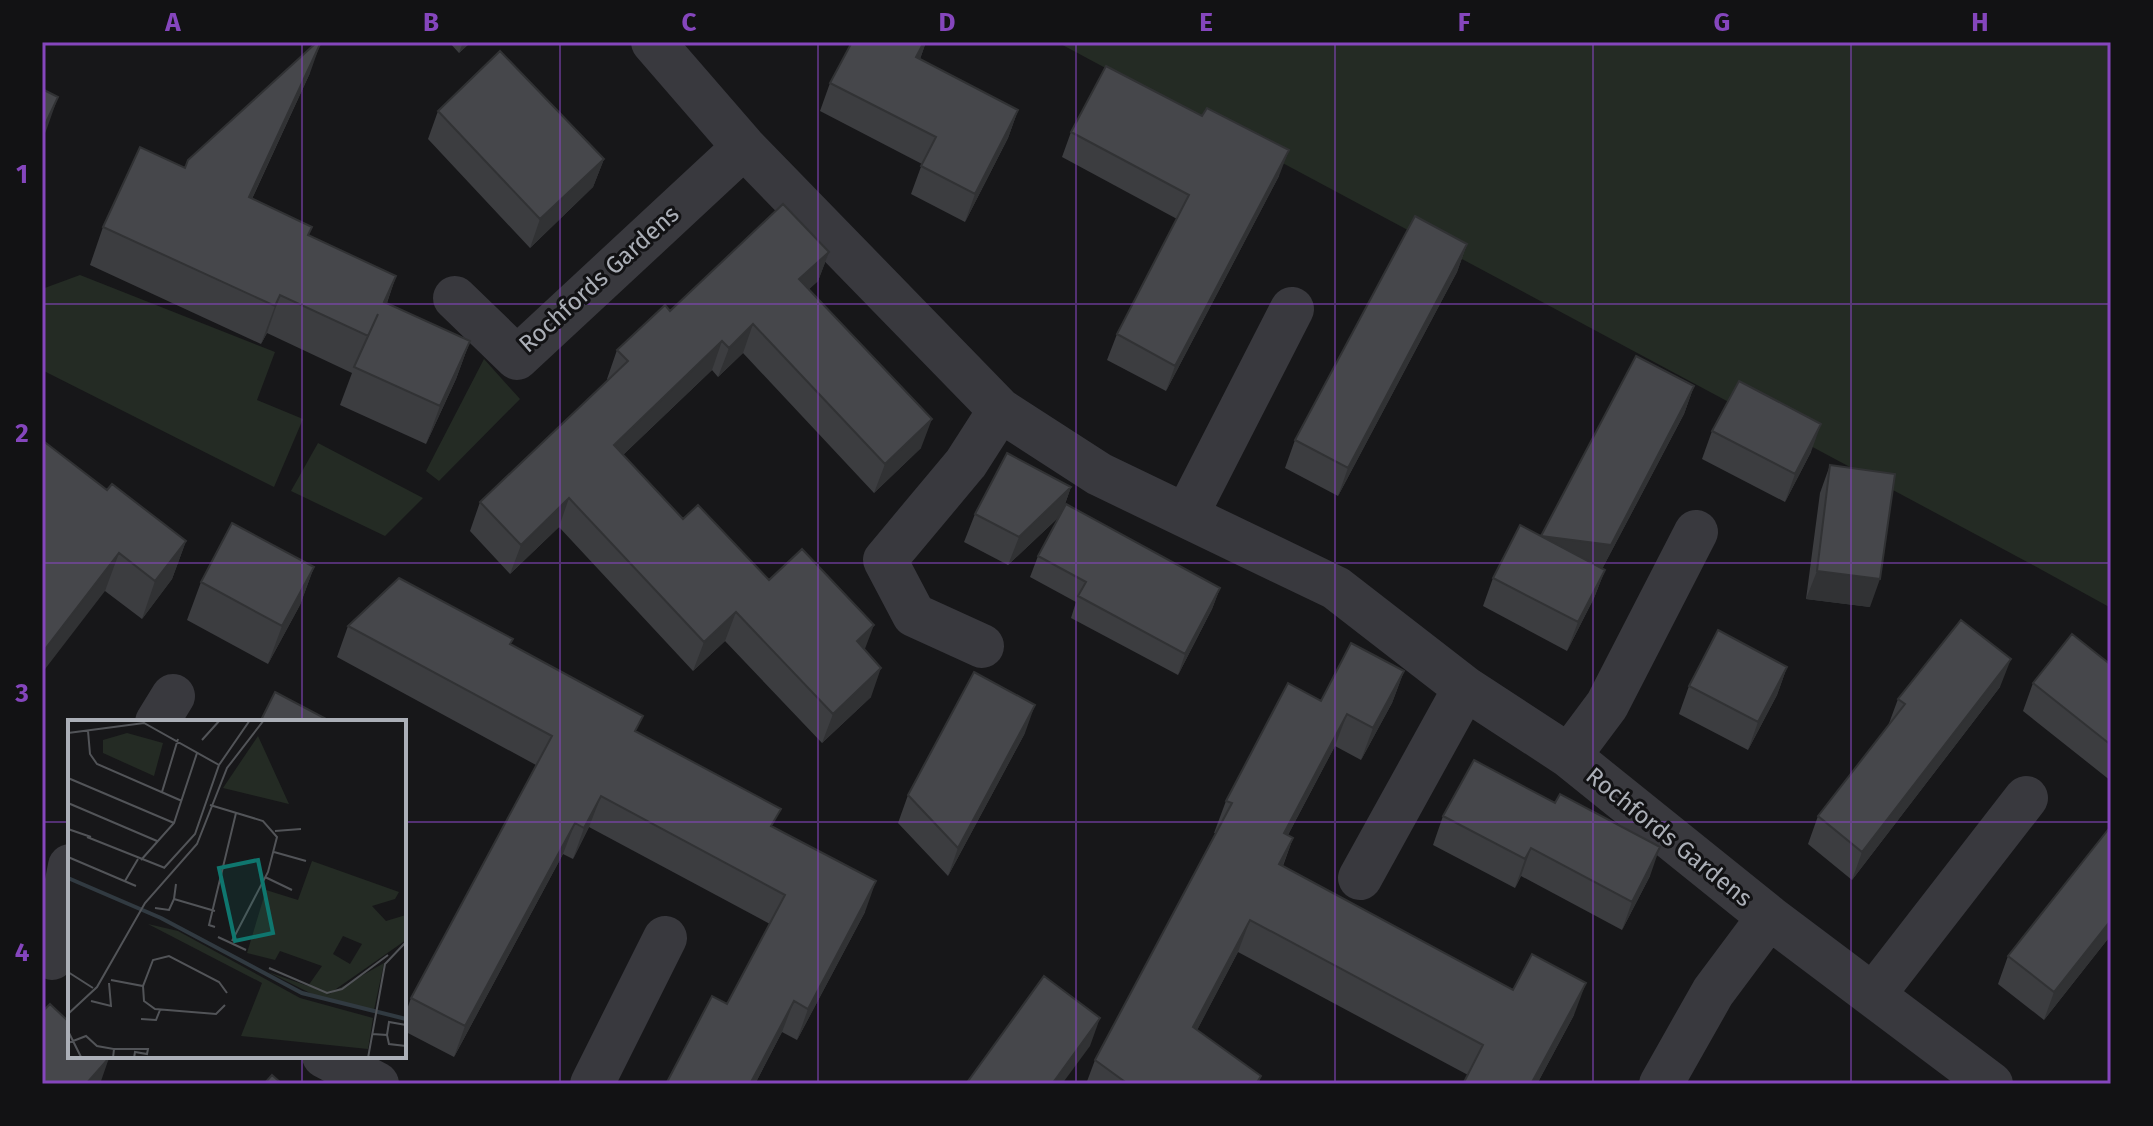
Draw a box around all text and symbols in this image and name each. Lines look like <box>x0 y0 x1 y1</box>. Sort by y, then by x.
text: A <box>164 7 181 38</box>
text: B <box>423 7 439 38</box>
text: C <box>682 7 697 38</box>
text: D <box>939 7 956 38</box>
text: E <box>1199 7 1213 38</box>
text: F <box>1458 7 1471 38</box>
text: G <box>1714 7 1730 38</box>
text: H <box>1971 7 1989 38</box>
text: 1 <box>16 159 28 190</box>
street label: Rochfords Gardens <box>513 200 685 358</box>
text: 2 <box>15 418 29 449</box>
text: 3 <box>14 678 29 709</box>
inset map <box>68 720 406 1058</box>
street label: Rochfords Gardens <box>1580 761 1758 913</box>
text: 4 <box>15 937 30 968</box>

